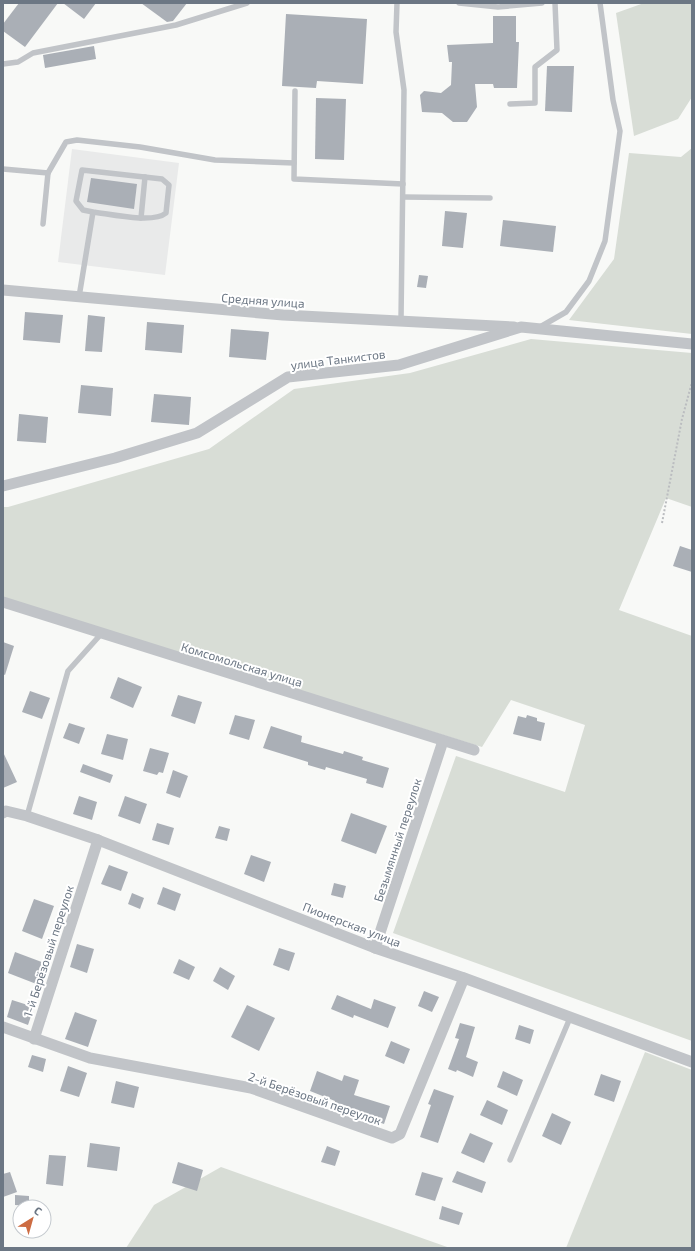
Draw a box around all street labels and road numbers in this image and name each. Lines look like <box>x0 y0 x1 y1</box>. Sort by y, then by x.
street label: Средняя улица <box>221 290 305 311</box>
street label: улица Танкистов <box>290 346 386 373</box>
street label: Комсомольская улица <box>179 639 304 690</box>
street label: Безымянный переулок <box>370 776 425 904</box>
street label: 1-й Берёзовый переулок <box>20 883 77 1019</box>
street label: Пионерская улица <box>301 899 403 950</box>
street label: 2-й Берёзовый переулок <box>246 1069 384 1128</box>

